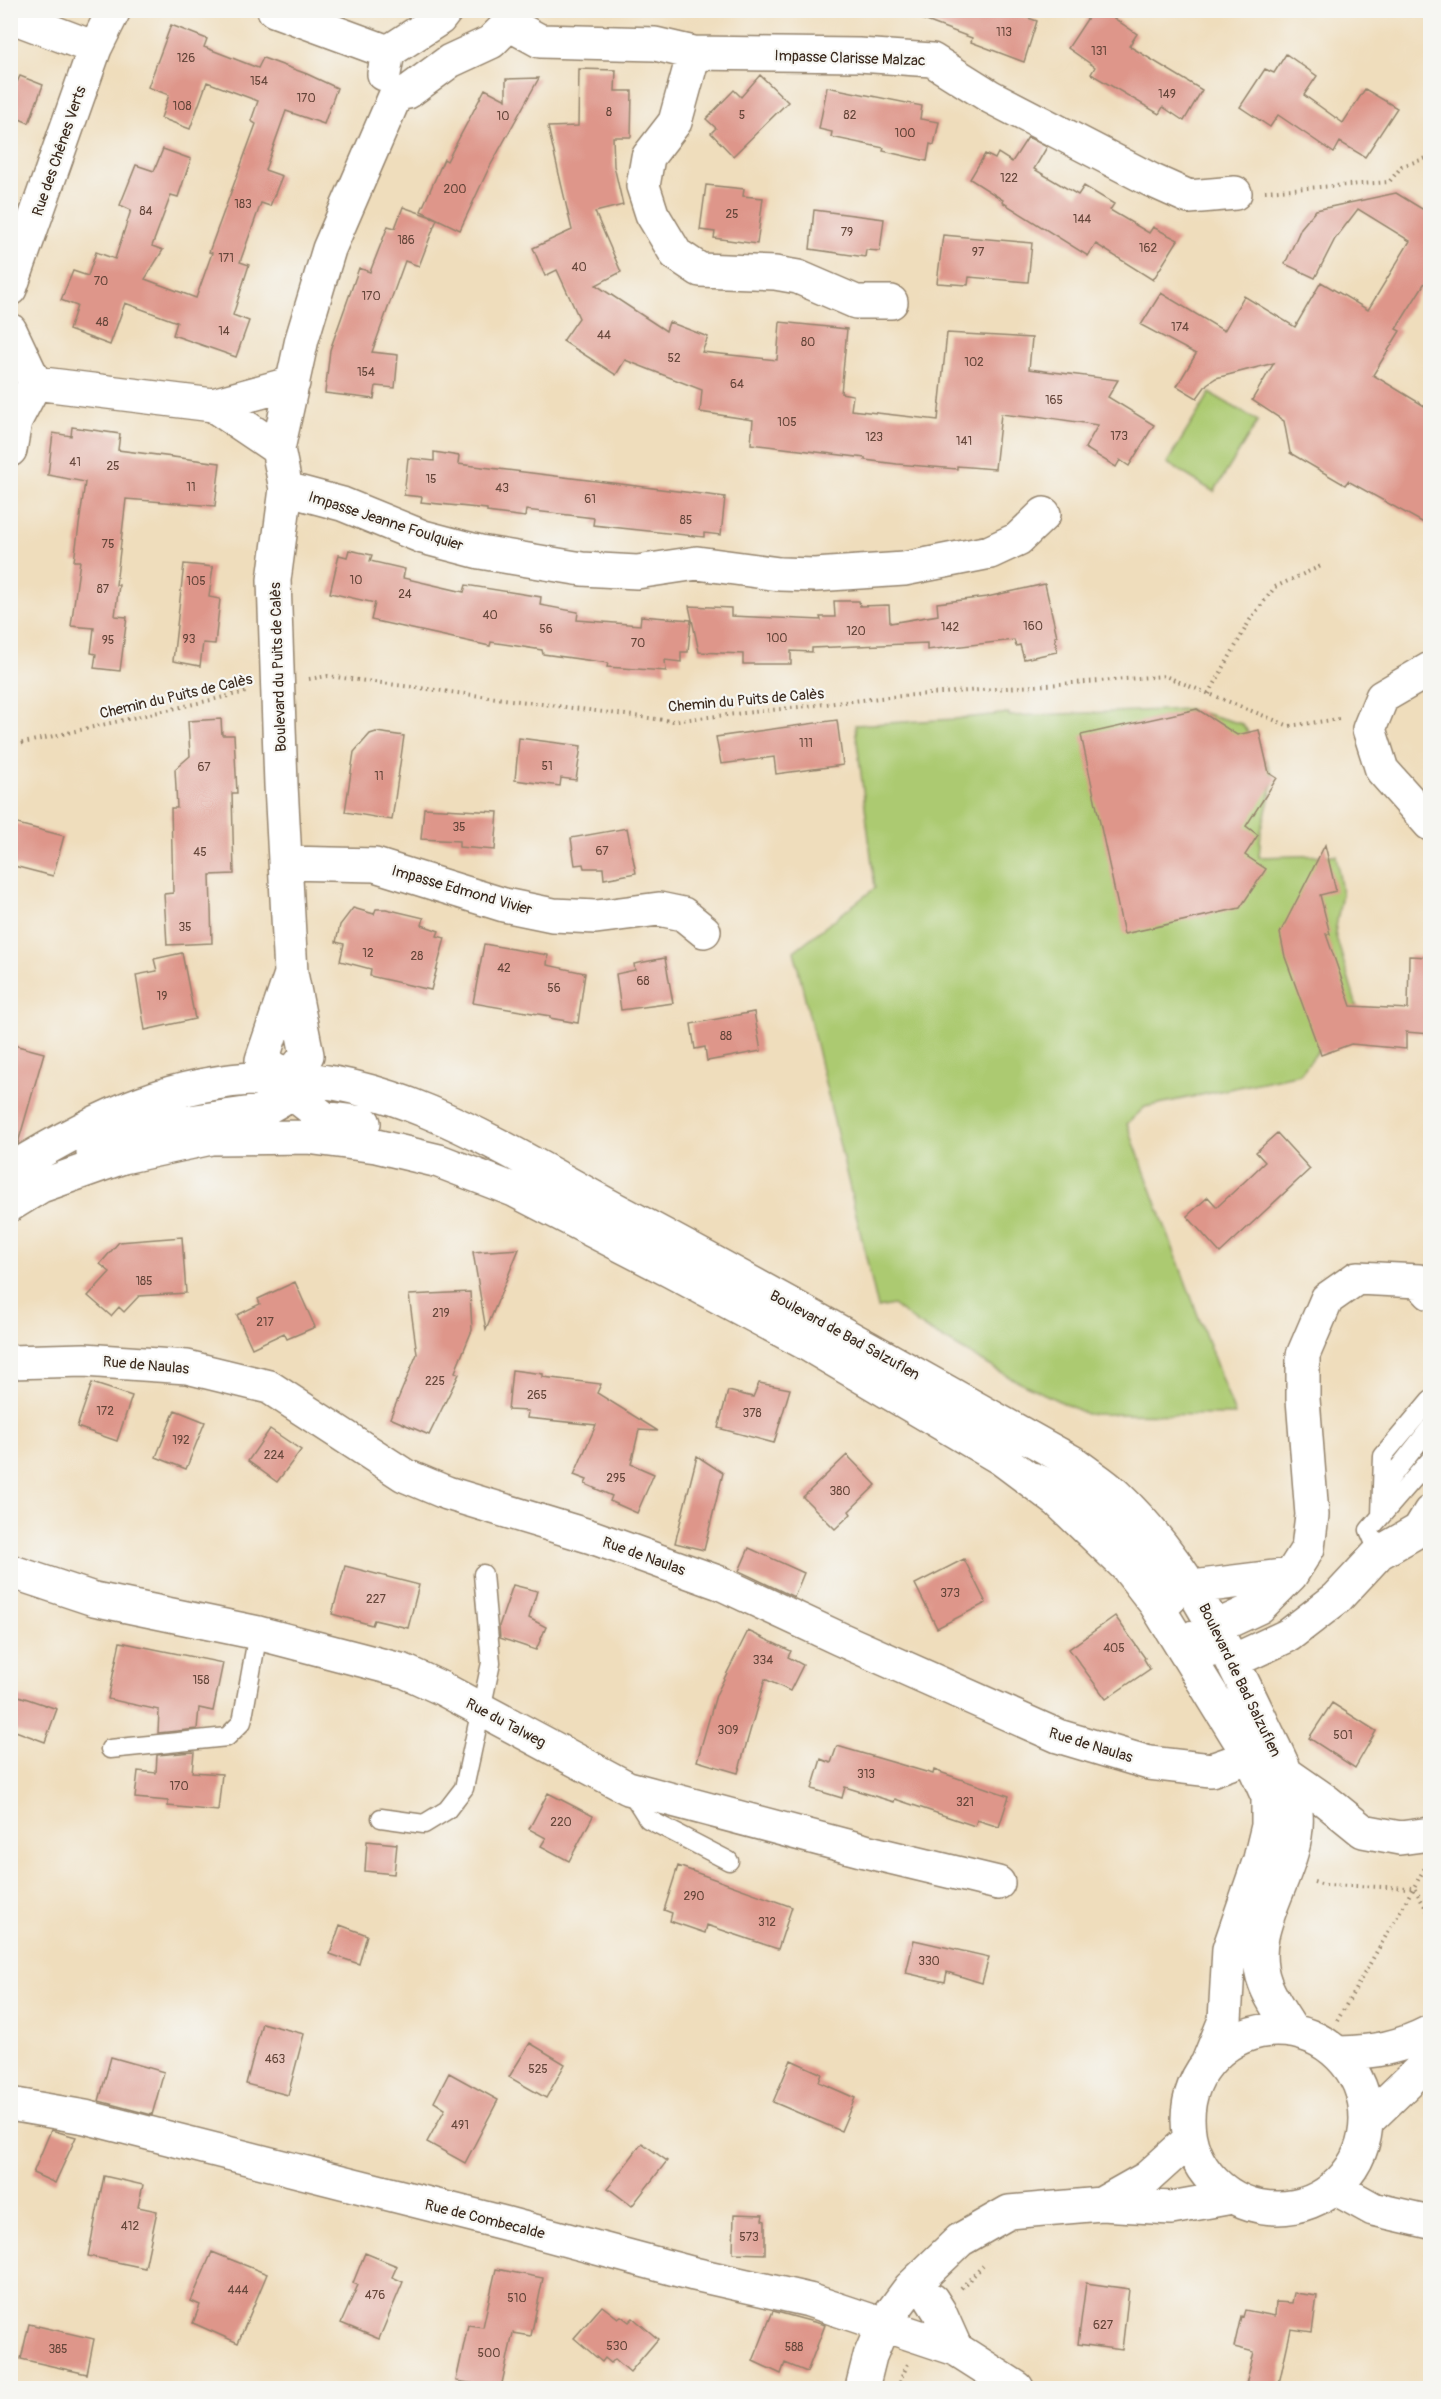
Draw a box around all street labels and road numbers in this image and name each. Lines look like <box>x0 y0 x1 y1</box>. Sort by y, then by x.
street label: Impasse Clarisse Malzac <box>774 46 926 71</box>
street label: Rue des Chênes Verts <box>28 83 91 219</box>
street label: Impasse Jeanne Foulquier <box>306 487 466 556</box>
street label: Boulevard du Puits de Calès <box>266 582 291 752</box>
street label: Chemin du Puits de Calès <box>98 670 255 723</box>
street label: Chemin du Puits de Calès <box>667 684 825 717</box>
street label: Impasse Edmond Vivier <box>389 861 535 920</box>
street label: Boulevard de Bad Salzuflen <box>766 1286 923 1385</box>
street label: Rue de Naulas <box>102 1352 190 1379</box>
street label: Rue de Naulas <box>600 1533 688 1580</box>
street label: Boulevard de Bad Salzuflen <box>1194 1600 1285 1760</box>
street label: Rue du Talweg <box>462 1694 549 1753</box>
street label: Rue de Naulas <box>1047 1724 1135 1767</box>
street label: Rue de Combecalde <box>423 2195 547 2244</box>

